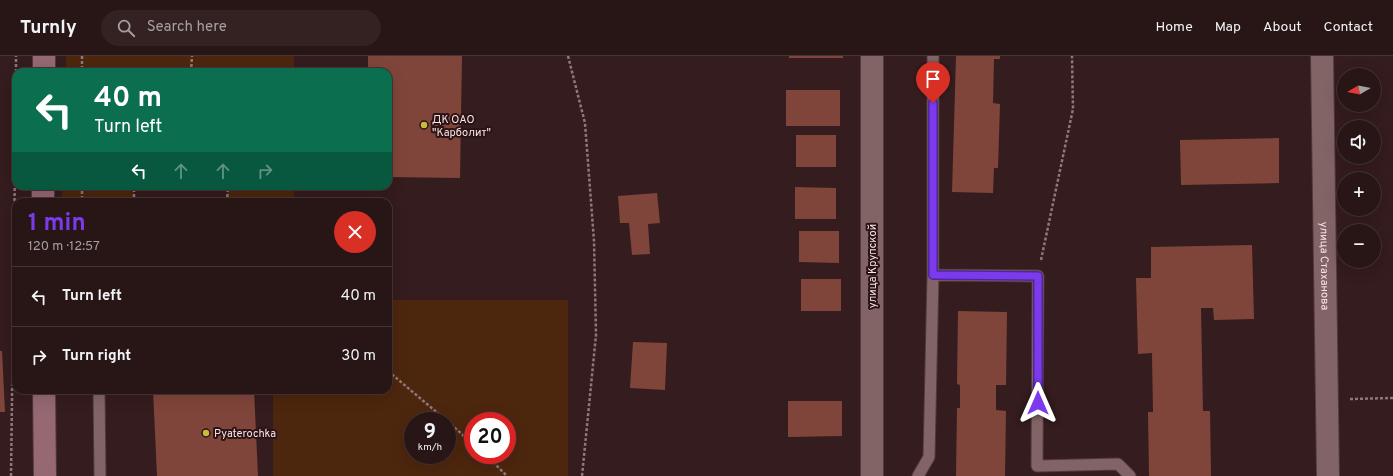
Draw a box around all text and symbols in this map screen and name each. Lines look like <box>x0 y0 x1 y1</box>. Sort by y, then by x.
search box <box>101 10 381 46</box>
text: Turnly <box>20 16 77 40</box>
icon: search <box>115 17 137 39</box>
text: Search here <box>147 18 227 37</box>
text: Home <box>1156 19 1193 36</box>
text: Map <box>1215 19 1241 36</box>
text: About <box>1263 19 1302 36</box>
text: Contact <box>1324 19 1373 36</box>
pin <box>916 62 950 103</box>
icon: arrive <box>922 68 944 90</box>
north arrow <box>1337 68 1381 112</box>
map controls <box>1337 68 1381 268</box>
text: 40 m <box>94 81 162 117</box>
icon: left <box>28 84 80 136</box>
place label: ДК ОАО "Карболит" <box>432 113 491 140</box>
text: Turn left <box>94 116 162 139</box>
marker: ДК ОАО "Карболит" <box>419 120 429 130</box>
button: sound <box>1337 120 1381 164</box>
icon: left <box>128 160 150 182</box>
icon: ahead <box>170 160 192 182</box>
icon: ahead <box>212 160 234 182</box>
icon: right <box>254 160 276 182</box>
button: + <box>1337 172 1381 216</box>
text: 1 min <box>28 209 86 239</box>
button: close <box>334 211 376 253</box>
street label: улица Стаханова <box>1316 222 1332 311</box>
street label: улица Крупской <box>866 224 880 308</box>
button: − <box>1337 224 1381 268</box>
text: 120 m · 12:57 <box>28 239 100 255</box>
icon: left <box>28 286 50 308</box>
text: Turn left <box>62 287 122 306</box>
text: 40 m <box>341 287 376 306</box>
icon: right <box>28 346 50 368</box>
text: Turn right <box>62 347 131 366</box>
text: 30 m <box>341 347 376 366</box>
position arrow <box>1017 382 1059 424</box>
speed limit sign: 20 <box>464 412 516 464</box>
text: 9 <box>424 420 436 446</box>
place label: Pyaterochka <box>214 427 276 441</box>
marker: Pyaterochka <box>201 428 211 438</box>
text: km/h <box>418 441 442 454</box>

